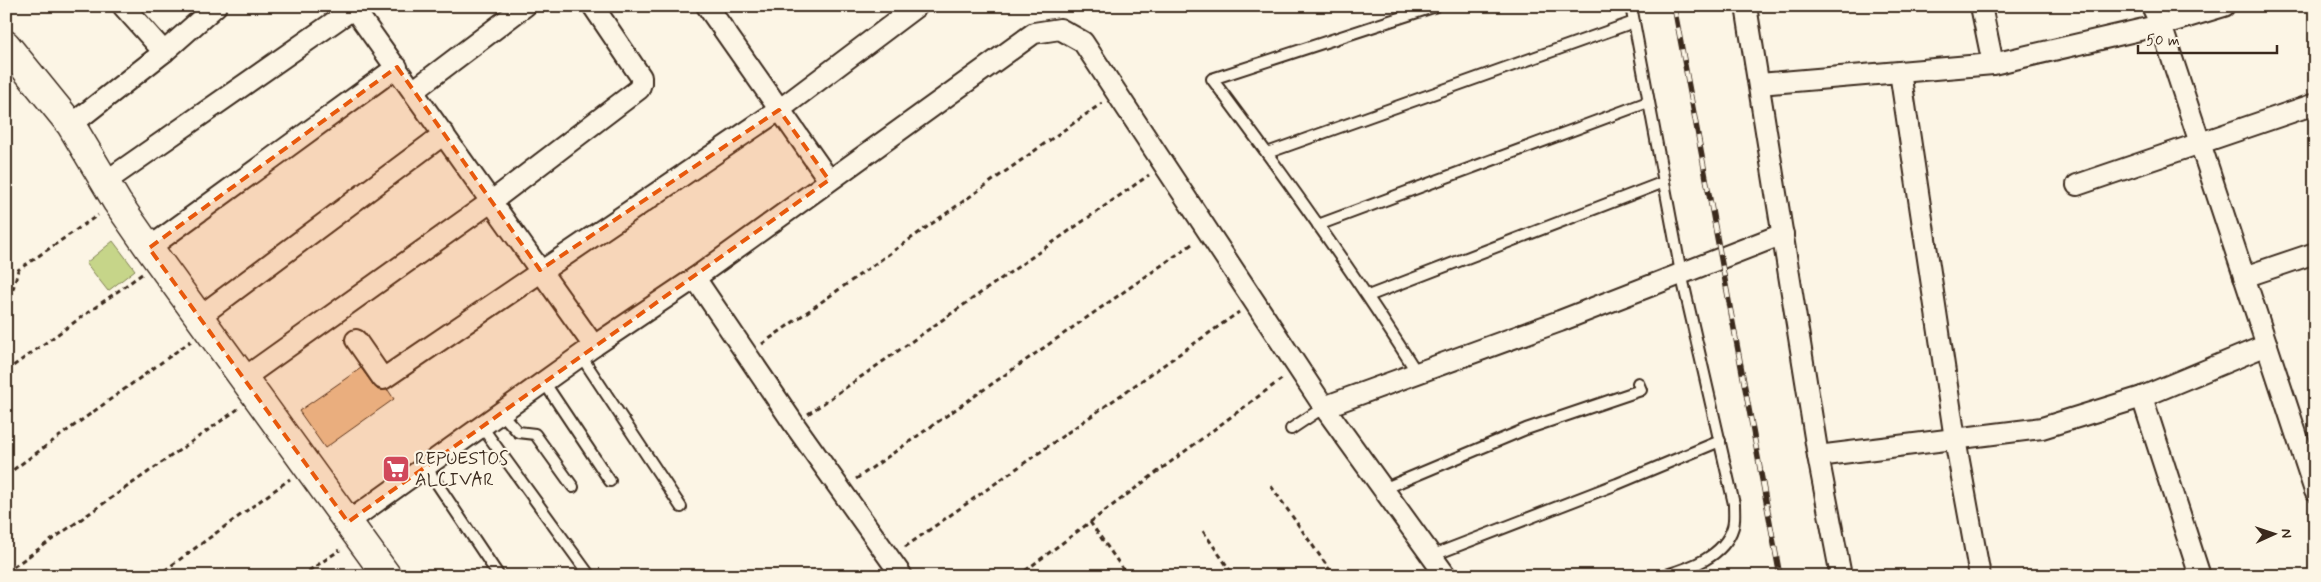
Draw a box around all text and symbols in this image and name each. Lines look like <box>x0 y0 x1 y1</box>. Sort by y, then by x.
scale bar <box>2138 22 2277 54</box>
text: 50 m <box>2146 31 2180 51</box>
place label: REPUESTOS ALCIVAR <box>415 447 508 492</box>
supermarket icon: REPUESTOS ALCIVAR <box>381 454 411 484</box>
north arrow <box>2248 510 2298 560</box>
text: N <box>2277 528 2295 539</box>

